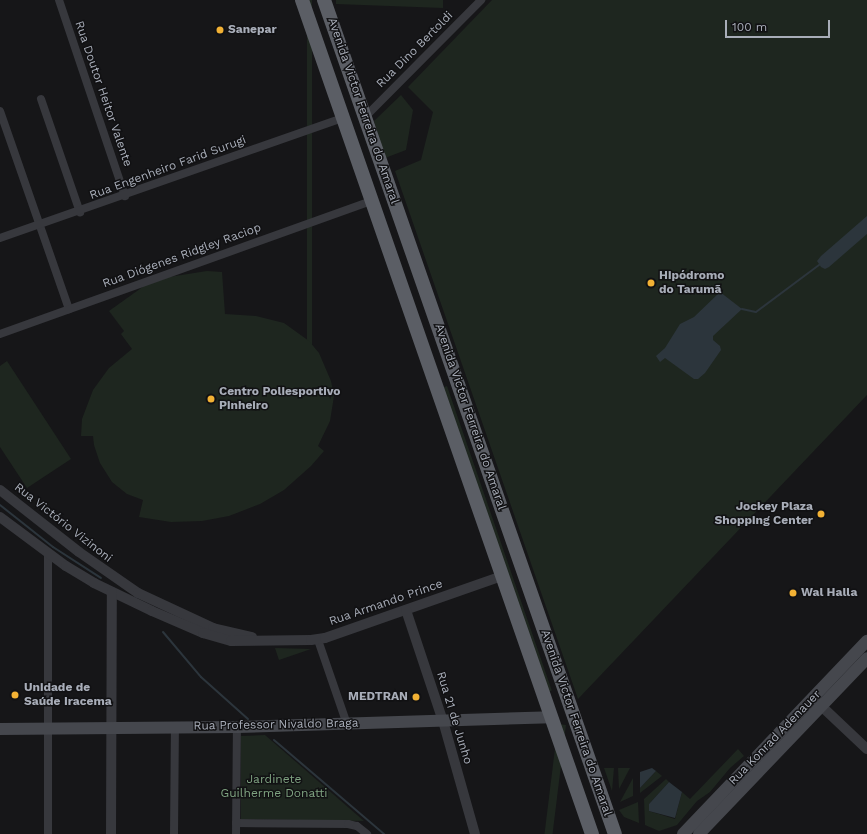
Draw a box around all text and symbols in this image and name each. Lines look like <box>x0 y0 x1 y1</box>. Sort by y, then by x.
street label: Rua Dino Bertoldi <box>374 9 456 91</box>
scale bar <box>727 12 832 38</box>
street label: Avenida Victor Ferreira do Amaral <box>324 15 402 207</box>
street label: Rua Doutor Heitor Valente <box>71 19 135 169</box>
text: 100 m <box>732 20 767 34</box>
place label: Sanepar <box>228 23 277 37</box>
marker: Sanepar <box>215 25 225 35</box>
street label: Rua Engenheiro Farid Surugi <box>88 133 248 203</box>
street label: Rua Diógenes Ridgley Raciop <box>101 220 263 292</box>
place label: Hipódromo do Tarumã <box>659 269 724 297</box>
marker: Hipódromo do Tarumã <box>646 278 656 288</box>
street label: Avenida Victor Ferreira do Amaral <box>431 321 509 513</box>
place label: Centro Poliesportivo Pinheiro <box>219 385 341 413</box>
marker: Centro Poliesportivo Pinheiro <box>206 394 216 404</box>
street label: Rua Victório Vizinoni <box>11 480 115 566</box>
place label: Jockey Plaza Shopping Center <box>715 500 813 528</box>
marker: Jockey Plaza Shopping Center <box>816 509 826 519</box>
street label: Rua Armando Prince <box>327 577 445 629</box>
place label: Wal Halla <box>801 586 858 600</box>
marker: Wal Halla <box>788 588 798 598</box>
street label: Avenida Victor Ferreira do Amaral <box>537 627 615 819</box>
street label: Rua 21 de Junho <box>433 670 475 766</box>
place label: Unidade de Saúde Iracema <box>24 681 112 709</box>
street label: Rua Konrad Adenauer <box>726 687 824 789</box>
marker: Unidade de Saúde Iracema <box>9 689 21 701</box>
place label: MEDTRAN <box>348 690 408 704</box>
marker: MEDTRAN <box>411 692 421 702</box>
street label: Rua Professor Nivaldo Braga <box>193 716 359 734</box>
park label: Jardinete Guilherme Donatti <box>221 773 327 801</box>

